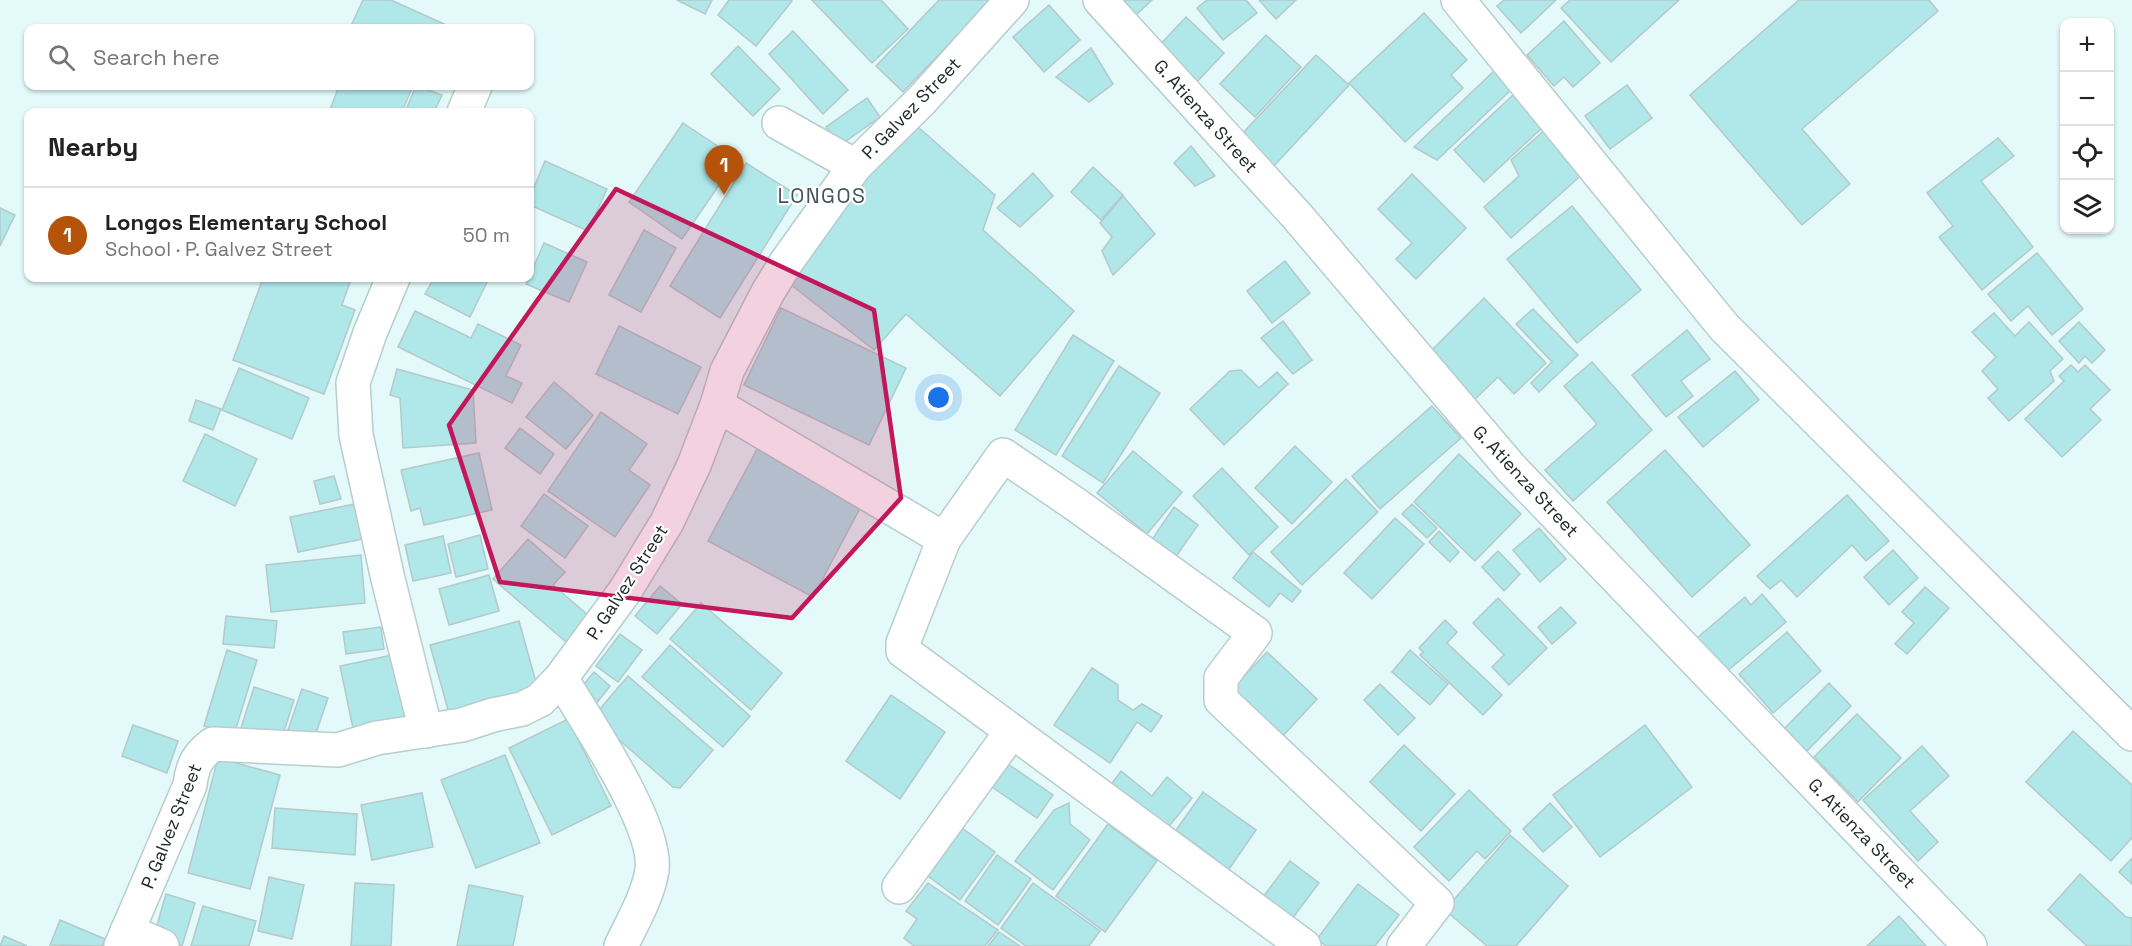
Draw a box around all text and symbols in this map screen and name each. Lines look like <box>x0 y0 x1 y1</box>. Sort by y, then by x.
map controls <box>2060 18 2114 234</box>
button: + <box>2060 18 2114 72</box>
search box <box>24 24 534 90</box>
icon: search <box>45 41 78 74</box>
text: Search here <box>93 43 220 71</box>
street label: P. Galvez Street <box>857 52 965 164</box>
street label: G. Atienza Street <box>1149 54 1263 178</box>
button: − <box>2060 72 2114 126</box>
button: locate <box>2060 126 2114 180</box>
text: Nearby <box>48 130 138 164</box>
pin: 1 <box>704 146 744 195</box>
button: layers <box>2060 180 2114 234</box>
district label: LONGOS <box>778 182 866 209</box>
text: Longos Elementary School <box>105 208 387 236</box>
text: 1 <box>63 222 72 248</box>
text: 50 m <box>463 222 510 248</box>
text: School · P. Galvez Street <box>105 236 333 262</box>
your location <box>924 383 953 412</box>
street label: G. Atienza Street <box>1468 420 1584 542</box>
street label: P. Galvez Street <box>581 520 673 644</box>
street label: P. Galvez Street <box>135 760 207 892</box>
street label: G. Atienza Street <box>1803 773 1921 893</box>

